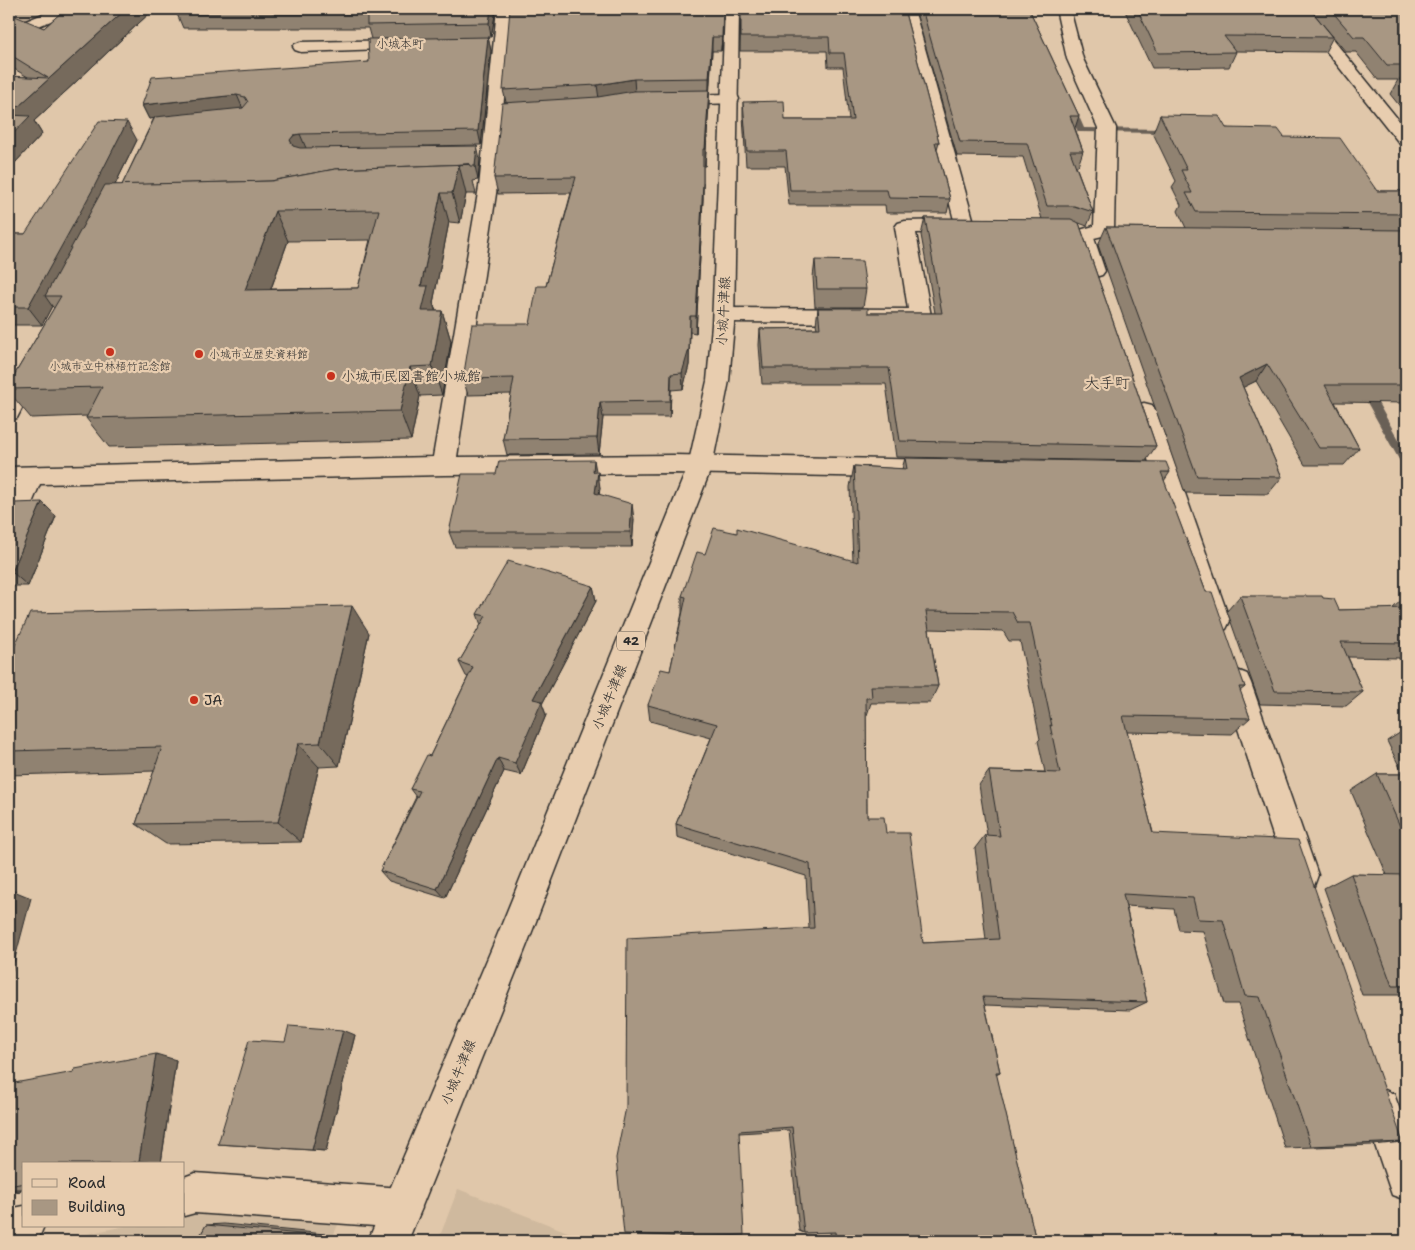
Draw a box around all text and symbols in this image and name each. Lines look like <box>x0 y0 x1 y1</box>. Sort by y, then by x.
district label: 小城本町 <box>376 36 424 52</box>
street label: 小城牛津線 <box>712 276 734 346</box>
marker: 小城市立中林梧竹記念館 <box>104 346 116 358</box>
place label: 小城市立歴史資料館 <box>209 347 308 362</box>
marker: 小城市立歴史資料館 <box>193 348 205 360</box>
place label: 小城市立中林梧竹記念館 <box>50 359 171 374</box>
place label: 小城市民図書館小城館 <box>341 367 481 385</box>
marker: 小城市民図書館小城館 <box>325 370 337 382</box>
district label: 大手町 <box>1084 373 1130 393</box>
road number: 42 <box>617 631 645 650</box>
street label: 小城牛津線 <box>588 661 630 733</box>
place label: JA <box>204 691 223 709</box>
marker: JA <box>188 694 200 706</box>
street label: 小城牛津線 <box>437 1036 479 1108</box>
legend <box>22 1162 185 1228</box>
text: Road <box>68 1173 106 1193</box>
text: Building <box>68 1197 125 1217</box>

